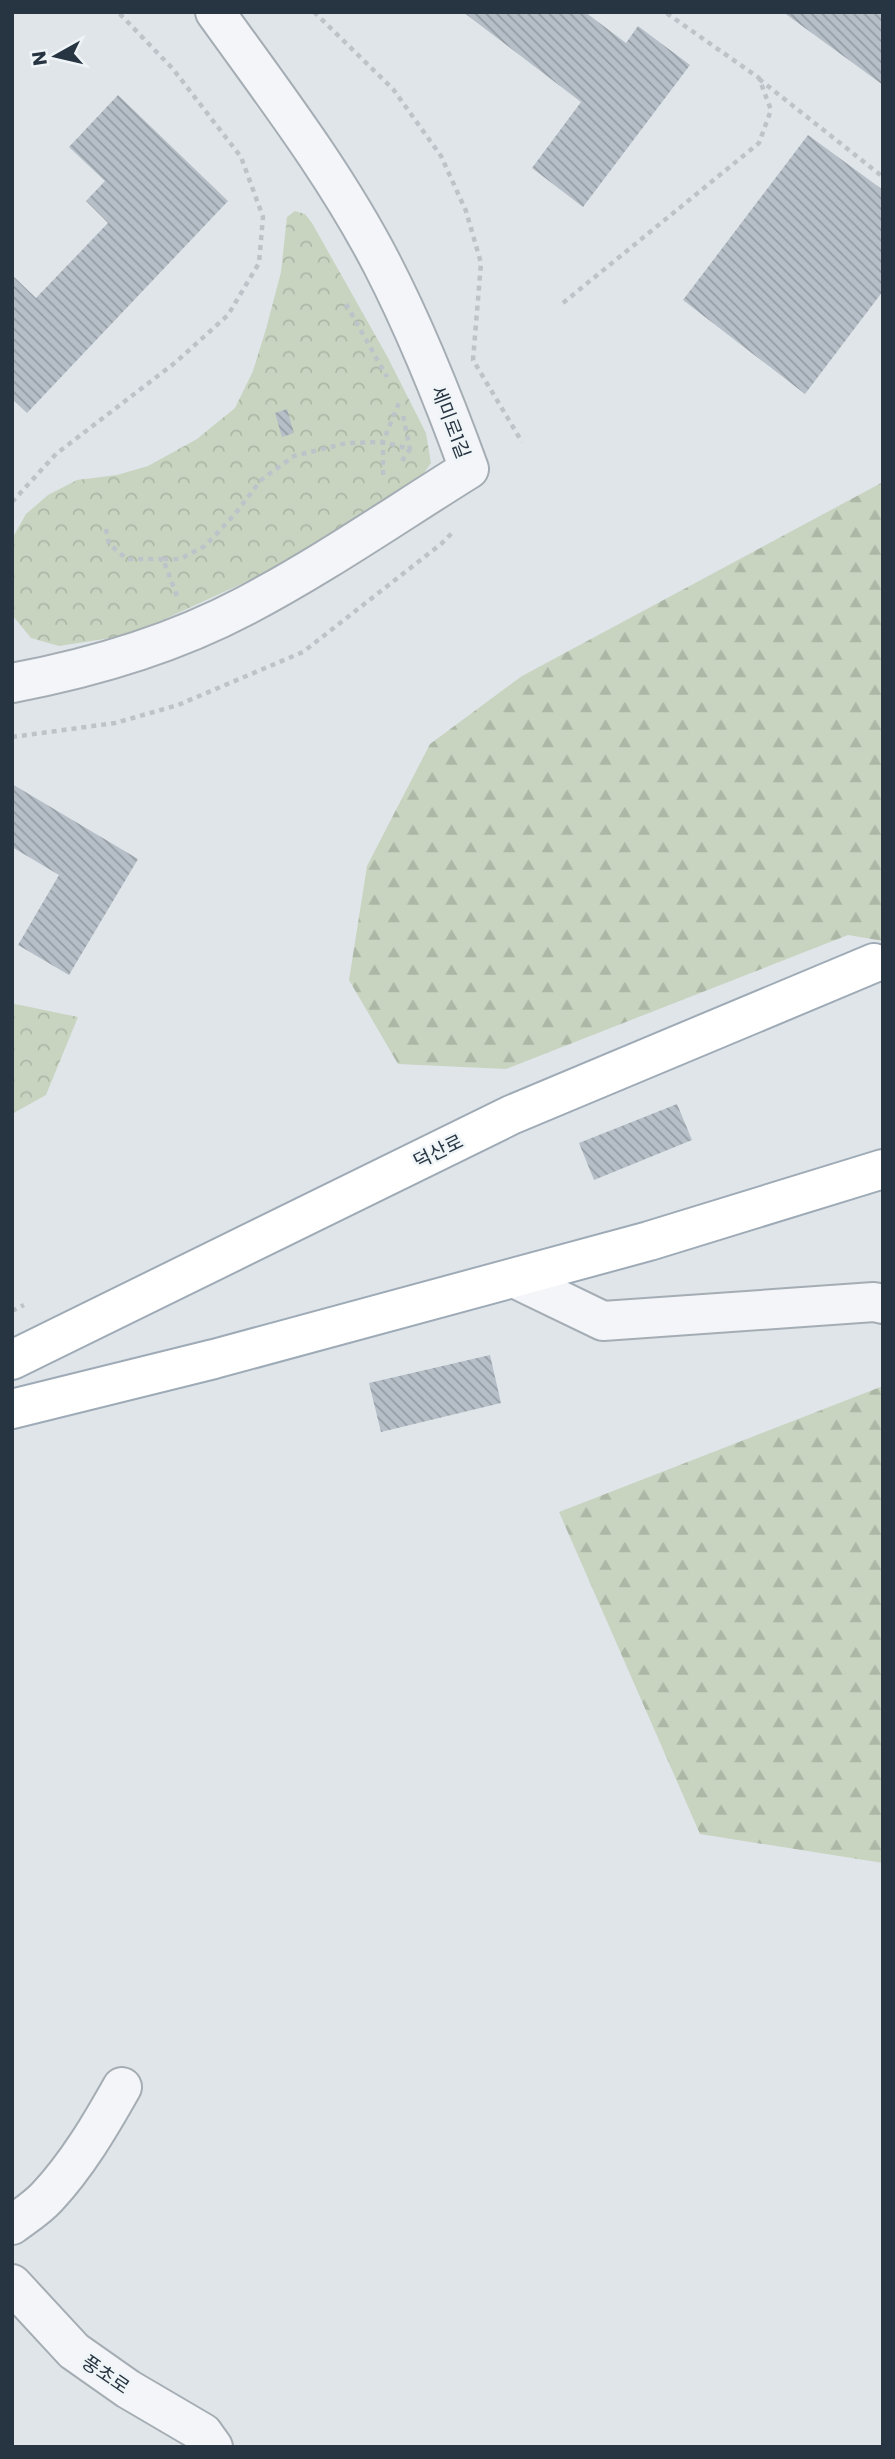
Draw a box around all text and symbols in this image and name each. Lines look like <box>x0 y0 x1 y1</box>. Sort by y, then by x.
north arrow <box>21 21 91 91</box>
text: N <box>25 49 54 67</box>
street label: 세미로1길 <box>424 382 477 463</box>
street label: 덕산로 <box>409 1128 468 1175</box>
street label: 풍초로 <box>76 2349 135 2400</box>

